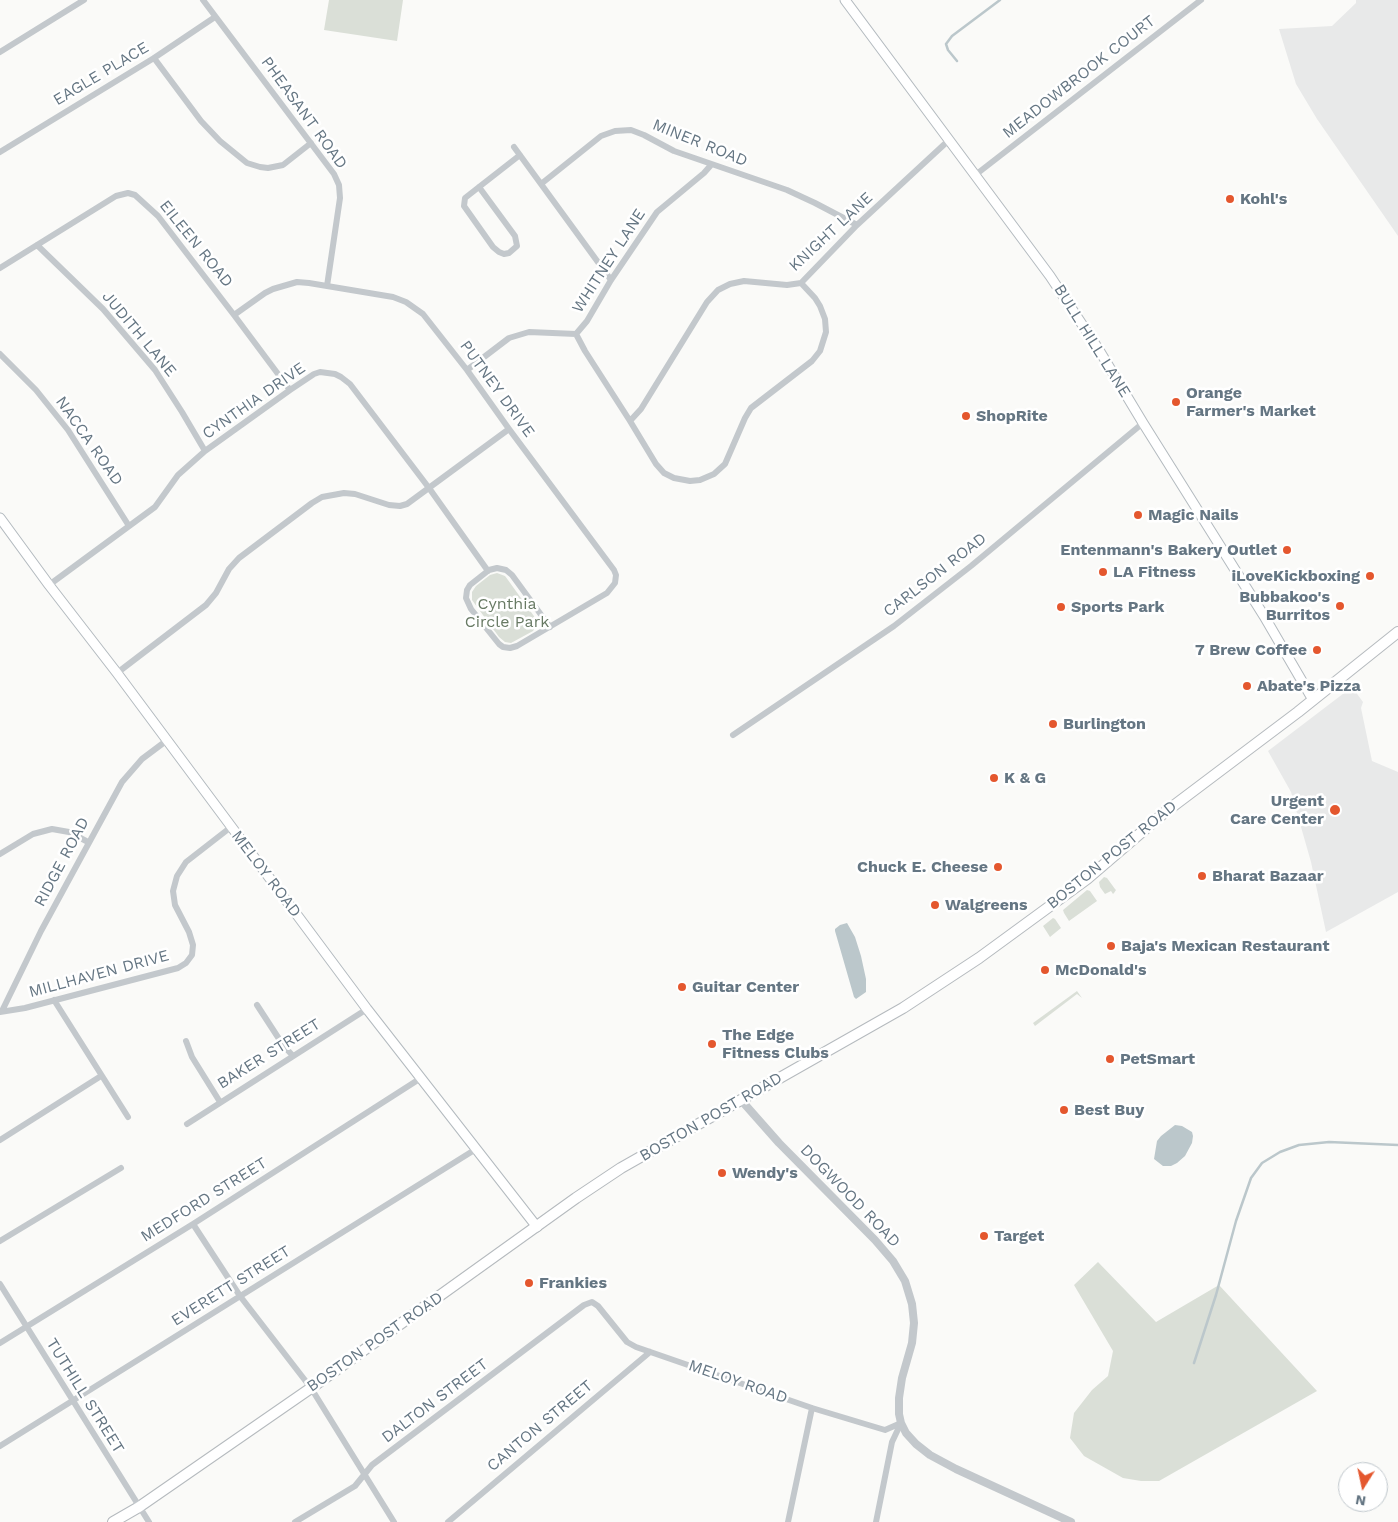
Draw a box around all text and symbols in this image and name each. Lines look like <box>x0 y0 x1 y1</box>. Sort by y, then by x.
street label: MEADOWBROOK COURT <box>999 11 1159 143</box>
street label: EAGLE PLACE <box>50 38 152 110</box>
street label: PHEASANT ROAD <box>257 53 351 173</box>
street label: MINER ROAD <box>650 115 750 171</box>
street label: KNIGHT LANE <box>785 188 877 276</box>
place label: Kohl's <box>1240 189 1287 209</box>
marker: Kohl's <box>1224 193 1236 205</box>
street label: EILEEN ROAD <box>155 197 237 291</box>
street label: WHITNEY LANE <box>568 205 650 317</box>
street label: BULL HILL LANE <box>1050 281 1134 401</box>
street label: JUDITH LANE <box>98 287 180 381</box>
street label: PUTNEY DRIVE <box>455 337 539 441</box>
street label: CYNTHIA DRIVE <box>199 358 309 444</box>
place label: Orange Farmer's Market <box>1186 383 1316 421</box>
street label: NACCA ROAD <box>51 393 127 489</box>
marker: Orange Farmer's Market <box>1170 396 1182 408</box>
place label: ShopRite <box>976 406 1048 426</box>
marker: ShopRite <box>960 410 972 422</box>
place label: Magic Nails <box>1148 505 1239 525</box>
marker: Magic Nails <box>1132 509 1144 521</box>
street label: CARLSON ROAD <box>880 529 990 621</box>
place label: Entenmann's Bakery Outlet <box>1060 540 1277 560</box>
marker: Entenmann's Bakery Outlet <box>1281 544 1293 556</box>
place label: LA Fitness <box>1113 562 1196 582</box>
marker: LA Fitness <box>1097 566 1109 578</box>
place label: iLoveKickboxing <box>1231 566 1360 586</box>
marker: iLoveKickboxing <box>1364 570 1376 582</box>
place label: Bubbakoo's Burritos <box>1239 587 1330 625</box>
park label: Cynthia Circle Park <box>465 594 549 632</box>
place label: Sports Park <box>1071 597 1164 617</box>
marker: Bubbakoo's Burritos <box>1334 600 1346 612</box>
marker: Sports Park <box>1055 601 1067 613</box>
place label: 7 Brew Coffee <box>1195 640 1307 660</box>
marker: 7 Brew Coffee <box>1311 644 1323 656</box>
place label: Abate's Pizza <box>1257 676 1361 696</box>
marker: Abate's Pizza <box>1241 680 1253 692</box>
place label: Burlington <box>1063 714 1146 734</box>
marker: Burlington <box>1047 718 1059 730</box>
place label: K & G <box>1004 768 1046 788</box>
marker: K & G <box>988 772 1000 784</box>
place label: Urgent Care Center <box>1230 791 1324 829</box>
street label: BOSTON POST ROAD <box>1043 797 1181 913</box>
marker: Urgent Care Center <box>1328 803 1342 817</box>
street label: RIDGE ROAD <box>30 814 94 910</box>
street label: MELOY ROAD <box>227 827 305 921</box>
place label: Chuck E. Cheese <box>857 857 988 877</box>
marker: Chuck E. Cheese <box>992 861 1004 873</box>
place label: Bharat Bazaar <box>1212 866 1324 886</box>
marker: Bharat Bazaar <box>1196 870 1208 882</box>
place label: Walgreens <box>945 895 1028 915</box>
marker: Walgreens <box>929 899 941 911</box>
place label: Baja's Mexican Restaurant <box>1121 936 1329 956</box>
marker: Baja's Mexican Restaurant <box>1105 940 1117 952</box>
street label: MILLHAVEN DRIVE <box>27 946 171 1002</box>
place label: McDonald's <box>1055 960 1147 980</box>
marker: McDonald's <box>1039 964 1051 976</box>
place label: Guitar Center <box>692 977 799 997</box>
marker: Guitar Center <box>676 981 688 993</box>
street label: BAKER STREET <box>214 1015 324 1093</box>
place label: The Edge Fitness Clubs <box>722 1025 829 1063</box>
marker: The Edge Fitness Clubs <box>706 1038 718 1050</box>
place label: PetSmart <box>1120 1049 1195 1069</box>
marker: PetSmart <box>1104 1053 1116 1065</box>
street label: BOSTON POST ROAD <box>636 1068 786 1166</box>
place label: Best Buy <box>1074 1100 1144 1120</box>
marker: Best Buy <box>1058 1104 1070 1116</box>
street label: DOGWOOD ROAD <box>796 1141 904 1251</box>
street label: MEDFORD STREET <box>138 1154 270 1246</box>
place label: Wendy's <box>732 1163 798 1183</box>
marker: Wendy's <box>716 1167 728 1179</box>
place label: Target <box>994 1226 1044 1246</box>
marker: Target <box>978 1230 990 1242</box>
street label: EVERETT STREET <box>168 1242 294 1330</box>
place label: Frankies <box>539 1273 607 1293</box>
marker: Frankies <box>523 1277 535 1289</box>
street label: BOSTON POST ROAD <box>303 1288 447 1396</box>
street label: TUTHILL STREET <box>42 1335 128 1457</box>
street label: DALTON STREET <box>378 1355 492 1447</box>
street label: MELOY ROAD <box>686 1356 790 1408</box>
street label: CANTON STREET <box>483 1376 597 1476</box>
north arrow <box>1338 1462 1388 1512</box>
text: N <box>1354 1492 1367 1510</box>

